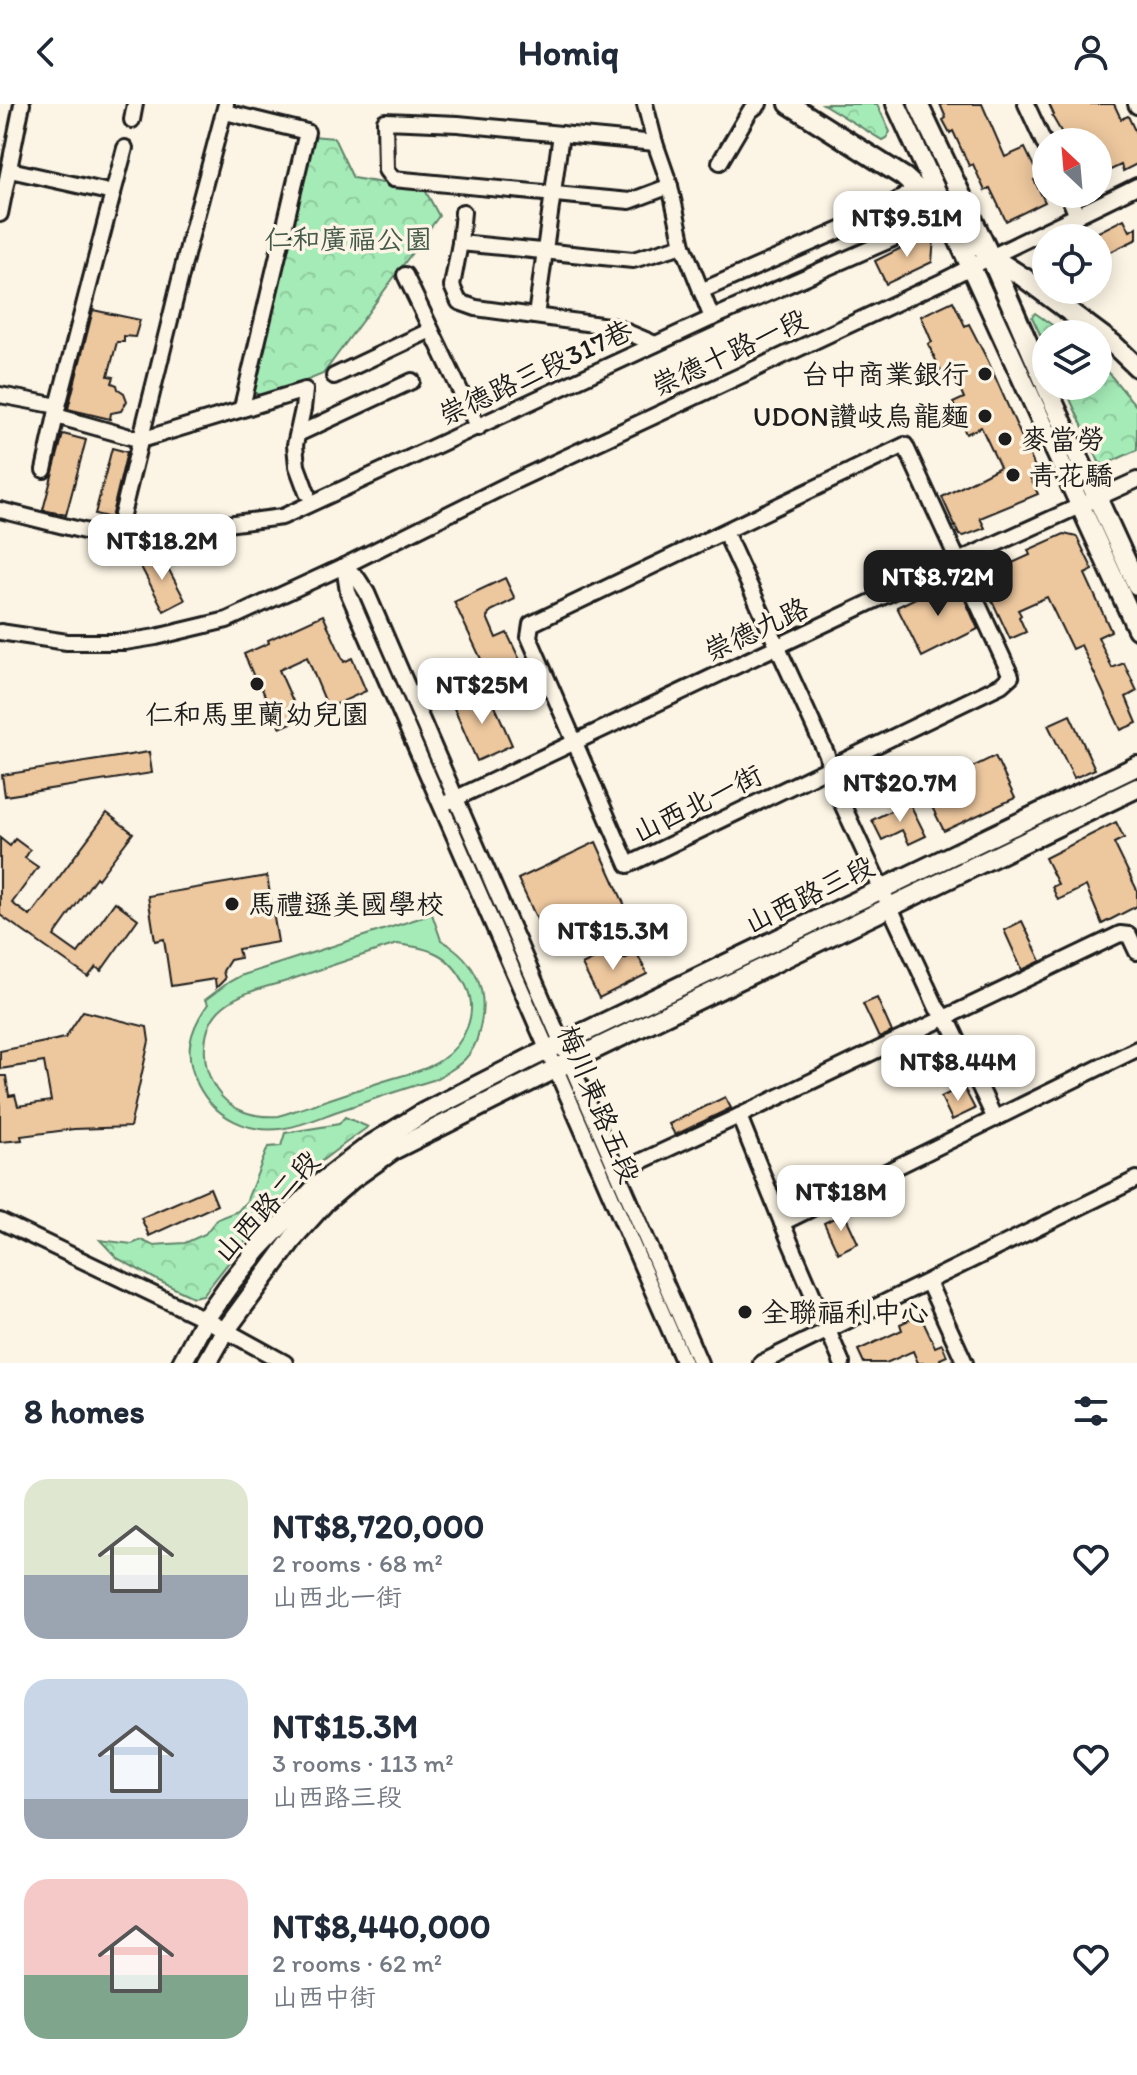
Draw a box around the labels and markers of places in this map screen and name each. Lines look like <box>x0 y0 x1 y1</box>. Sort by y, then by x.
pin: NT$9.51M <box>824 191 990 259</box>
place label: 台中商業銀行 <box>801 357 969 391</box>
marker: 台中商業銀行 <box>976 365 994 383</box>
place label: UDON讚岐烏龍麵 <box>753 399 969 433</box>
marker: UDON讚岐烏龍麵 <box>976 407 994 425</box>
place label: 麥當勞 <box>1021 422 1105 456</box>
marker: 麥當勞 <box>996 430 1014 448</box>
place label: 青花驕 <box>1029 458 1113 492</box>
marker: 青花驕 <box>1004 466 1022 484</box>
pin: NT$18.2M <box>79 514 245 582</box>
pin: NT$8.72M <box>855 550 1021 618</box>
pin: NT$25M <box>417 658 547 726</box>
marker: 仁和馬里蘭幼兒園 <box>248 675 266 693</box>
place label: 仁和馬里蘭幼兒園 <box>145 697 369 731</box>
pin: NT$20.7M <box>817 756 983 824</box>
place label: 馬禮遜美國學校 <box>248 887 444 921</box>
marker: 馬禮遜美國學校 <box>223 895 241 913</box>
pin: NT$15.3M <box>530 904 696 972</box>
pin: NT$8.44M <box>875 1035 1041 1103</box>
pin: NT$18M <box>776 1165 906 1233</box>
place label: 全聯福利中心 <box>761 1295 929 1329</box>
marker: 全聯福利中心 <box>736 1303 754 1321</box>

